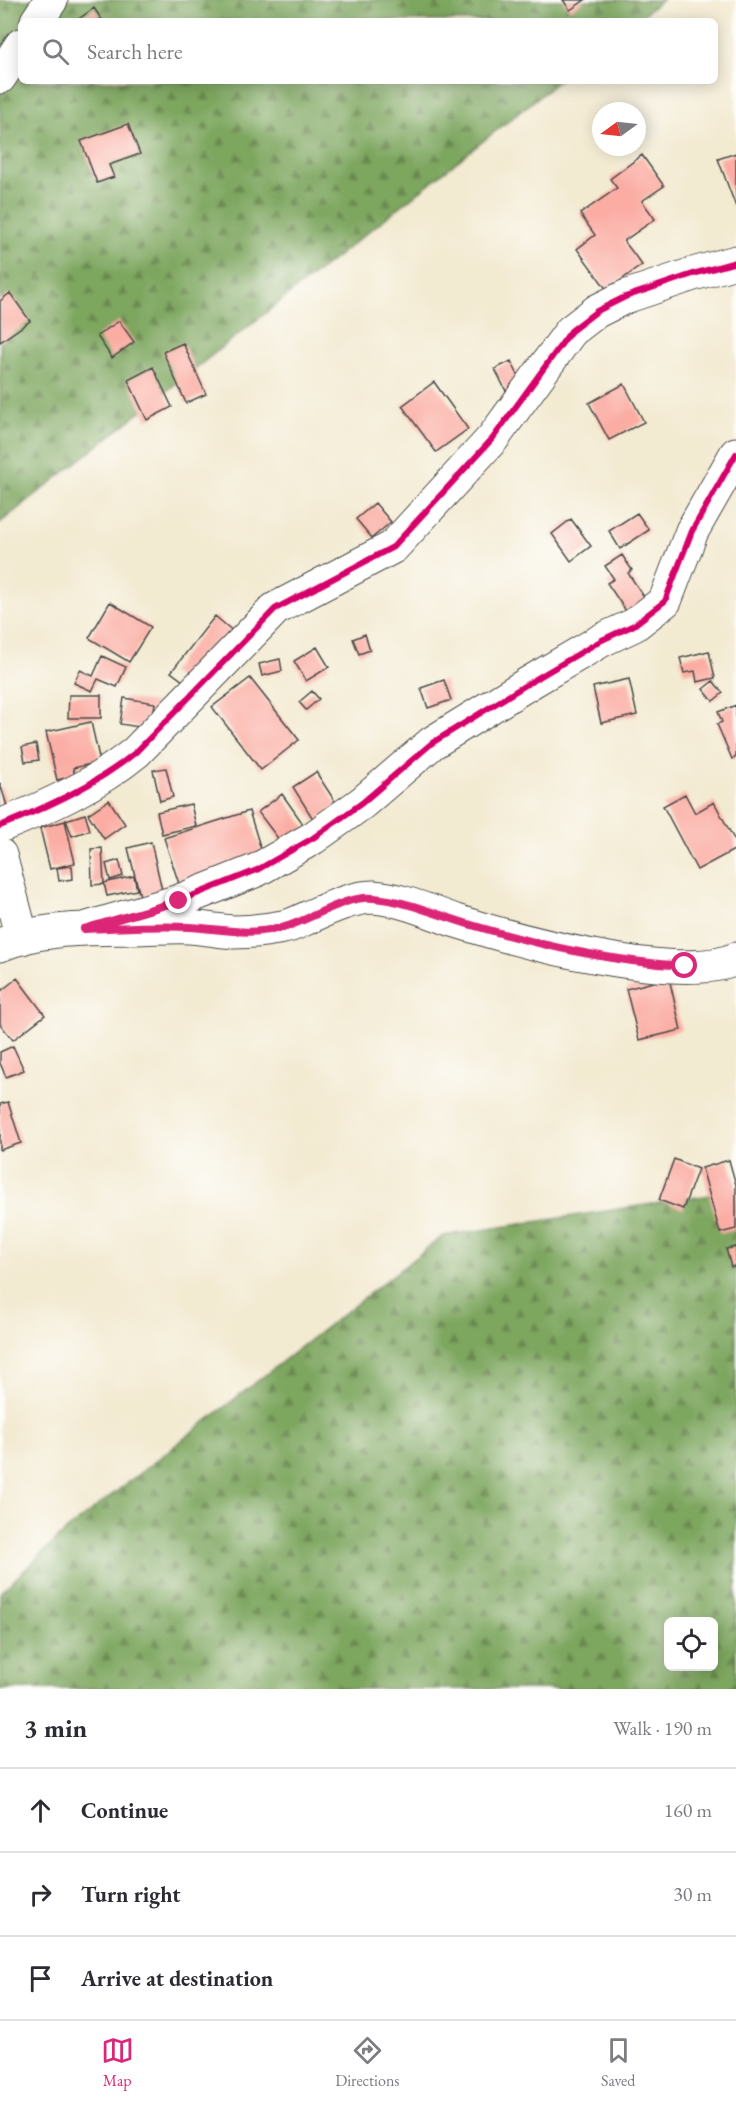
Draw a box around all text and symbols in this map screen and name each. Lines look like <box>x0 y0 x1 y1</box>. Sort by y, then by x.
search box <box>18 18 718 84</box>
icon: search <box>39 35 72 68</box>
text: Search here <box>87 37 182 66</box>
north arrow <box>592 102 646 156</box>
route end <box>165 887 191 913</box>
route start <box>671 952 697 978</box>
map controls <box>664 1617 718 1671</box>
button: locate <box>664 1617 718 1671</box>
text: 3 min <box>24 1711 87 1745</box>
text: Walk · 190 m <box>613 1715 712 1741</box>
icon: ahead <box>24 1794 57 1827</box>
text: Continue <box>81 1796 168 1825</box>
text: 160 m <box>664 1797 712 1823</box>
icon: right <box>24 1878 57 1911</box>
text: Turn right <box>81 1880 180 1909</box>
text: 30 m <box>673 1881 712 1907</box>
icon: arrive <box>24 1962 57 1995</box>
text: Arrive at destination <box>81 1964 273 1993</box>
tab: Map <box>101 2034 134 2091</box>
tab: Directions <box>335 2034 400 2091</box>
tab: Saved <box>601 2034 635 2091</box>

